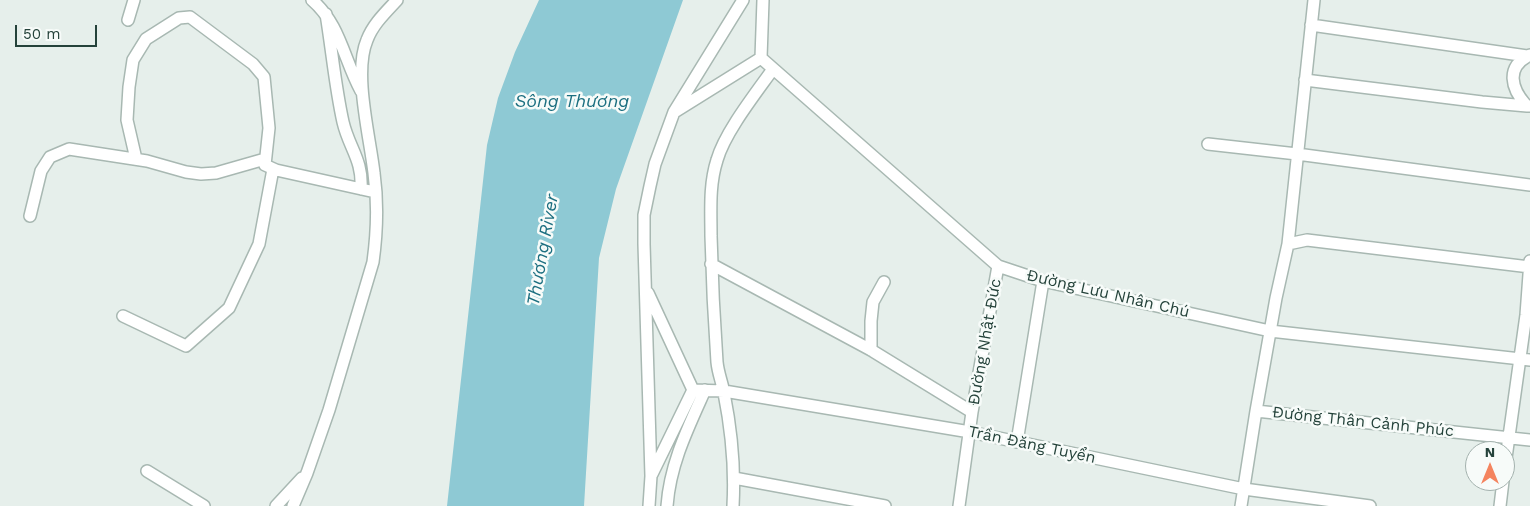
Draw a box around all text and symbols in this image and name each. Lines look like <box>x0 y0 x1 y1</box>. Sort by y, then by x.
scale bar <box>18 15 100 47</box>
text: 50 m <box>23 25 60 43</box>
water label: Sông Thương <box>515 91 629 113</box>
water label: Thương River <box>523 192 563 308</box>
street label: Đường Lưu Nhân Chú <box>1025 266 1191 322</box>
street label: Đường Nhật Đức <box>964 277 1006 407</box>
street label: Đường Thân Cảnh Phúc <box>1271 403 1455 441</box>
street label: Trần Đăng Tuyển <box>966 422 1098 468</box>
north arrow <box>1465 441 1515 491</box>
text: N <box>1485 444 1495 460</box>

